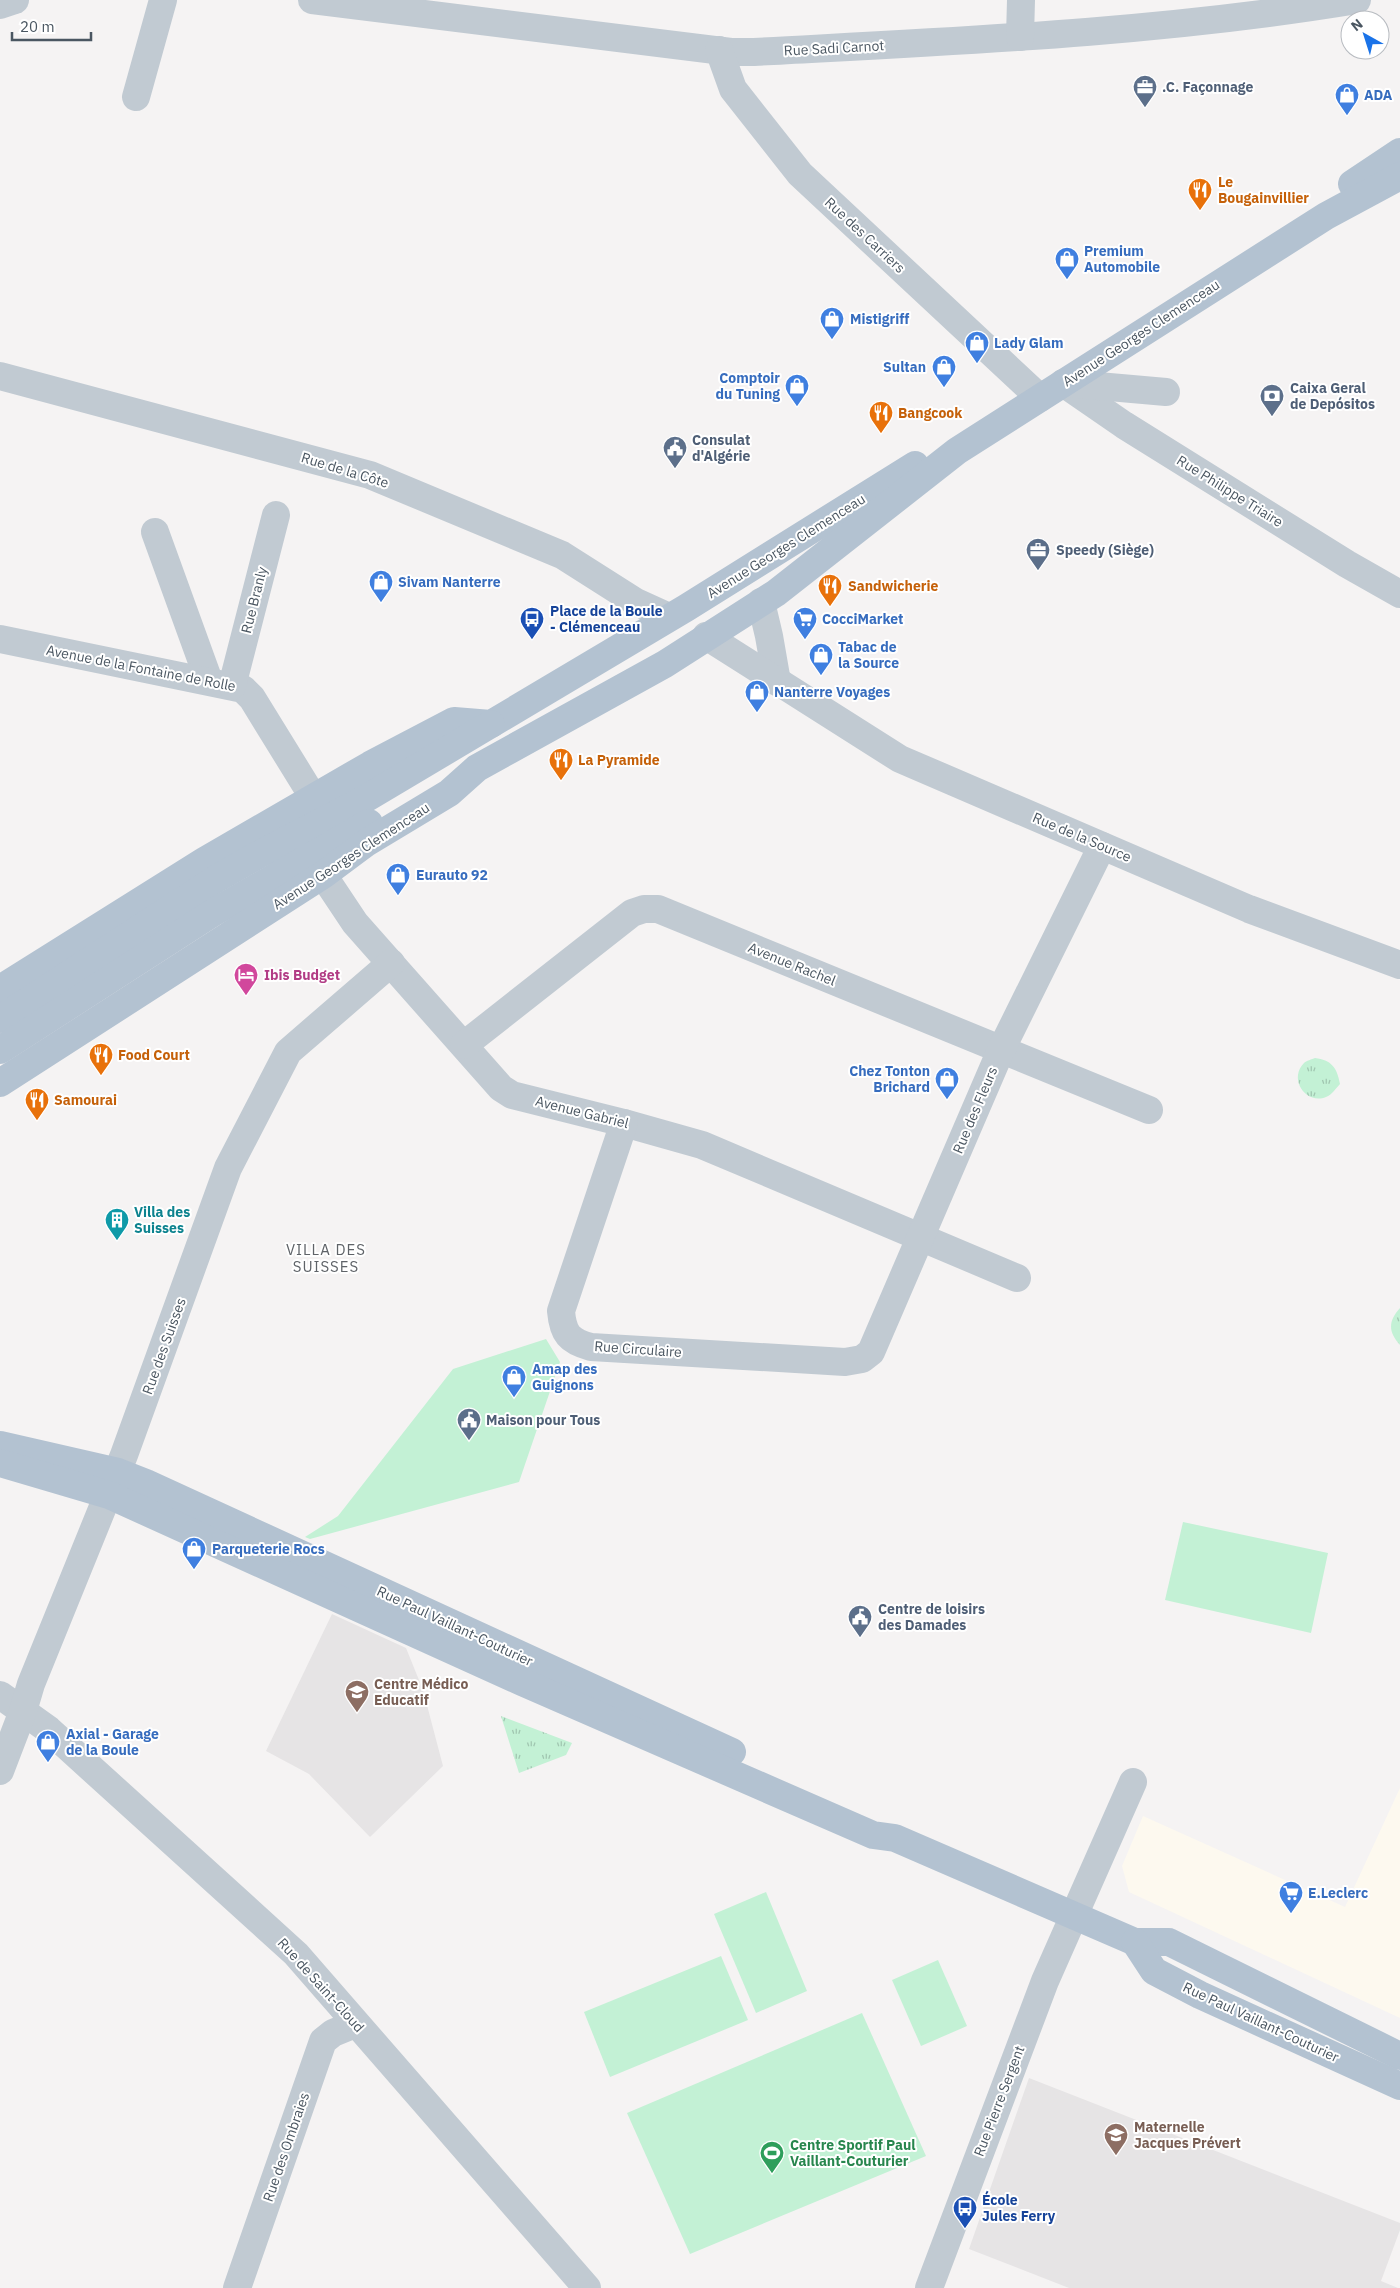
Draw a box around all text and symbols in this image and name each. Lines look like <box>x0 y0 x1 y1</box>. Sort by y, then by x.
scale bar <box>12 10 91 42</box>
north arrow <box>1340 10 1390 60</box>
text: N <box>1347 15 1366 35</box>
text: 20 m <box>20 17 55 36</box>
street label: Rue Sadi Carnot <box>783 36 885 60</box>
office icon: .C. Façonnage <box>1132 74 1158 108</box>
place label: .C. Façonnage <box>1162 78 1253 96</box>
shop icon: ADA <box>1334 82 1360 116</box>
place label: ADA <box>1364 86 1393 104</box>
place label: Le Bougainvillier <box>1218 173 1309 207</box>
restaurant icon: Le Bougainvillier <box>1187 177 1213 211</box>
street label: Rue des Carriers <box>821 193 909 277</box>
place label: Premium Automobile <box>1084 242 1160 276</box>
shop icon: Premium Automobile <box>1054 246 1080 280</box>
street label: Avenue Georges Clemenceau <box>1059 276 1223 390</box>
shop icon: Mistigriff <box>819 306 845 340</box>
place label: Mistigriff <box>850 310 909 328</box>
shop icon: Lady Glam <box>964 330 990 364</box>
place label: Lady Glam <box>994 334 1064 352</box>
shop icon: Sultan <box>931 354 957 388</box>
place label: Sultan <box>883 358 926 376</box>
place label: Comptoir du Tuning <box>716 369 780 403</box>
shop icon: Comptoir du Tuning <box>784 373 810 407</box>
place label: Caixa Geral de Depósitos <box>1290 379 1375 413</box>
bank icon: Caixa Geral de Depósitos <box>1259 383 1285 417</box>
restaurant icon: Bangcook <box>868 400 894 434</box>
place label: Bangcook <box>898 404 963 422</box>
place label: Consulat d'Algérie <box>692 431 751 465</box>
public building icon: Consulat d'Algérie <box>662 435 688 469</box>
street label: Rue de la Côte <box>299 448 391 492</box>
street label: Rue Philippe Triaire <box>1173 451 1287 531</box>
street label: Avenue Georges Clemenceau <box>703 490 869 602</box>
office icon: Speedy (Siège) <box>1025 537 1051 571</box>
place label: Speedy (Siège) <box>1056 541 1154 559</box>
street label: Rue Branly <box>237 565 271 635</box>
shop icon: Sivam Nanterre <box>368 569 394 603</box>
place label: Sivam Nanterre <box>398 573 501 591</box>
restaurant icon: Sandwicherie <box>817 573 843 607</box>
place label: Sandwicherie <box>848 577 938 595</box>
place label: Place de la Boule - Clémenceau <box>550 602 663 636</box>
bus stop icon: Place de la Boule - Clémenceau <box>519 606 545 640</box>
supermarket icon: CocciMarket <box>792 606 818 640</box>
place label: CocciMarket <box>822 610 903 628</box>
place label: Tabac de la Source <box>838 638 899 672</box>
street label: Avenue de la Fontaine de Rolle <box>45 641 238 695</box>
shop icon: Tabac de la Source <box>808 642 834 676</box>
shop icon: Nanterre Voyages <box>744 679 770 713</box>
place label: Nanterre Voyages <box>774 683 890 701</box>
restaurant icon: La Pyramide <box>548 747 574 781</box>
place label: La Pyramide <box>578 751 660 769</box>
street label: Avenue Georges Clemenceau <box>269 799 433 913</box>
street label: Rue de la Source <box>1030 808 1134 866</box>
shop icon: Eurauto 92 <box>385 862 411 896</box>
place label: Eurauto 92 <box>416 866 488 884</box>
street label: Avenue Rachel <box>746 938 839 990</box>
hotel icon: Ibis Budget <box>233 962 259 996</box>
place label: Ibis Budget <box>264 966 340 984</box>
restaurant icon: Food Court <box>88 1042 114 1076</box>
place label: Food Court <box>118 1046 190 1064</box>
place label: Chez Tonton Brichard <box>849 1062 930 1096</box>
street label: Rue des Fleurs <box>949 1063 1002 1156</box>
shop icon: Chez Tonton Brichard <box>934 1066 960 1100</box>
restaurant icon: Samourai <box>24 1087 50 1121</box>
place label: Samourai <box>54 1091 117 1109</box>
street label: Avenue Gabriel <box>533 1092 631 1132</box>
place label: Villa des Suisses <box>134 1203 190 1237</box>
building icon: Villa des Suisses <box>104 1207 130 1241</box>
district label: VILLA DES SUISSES <box>286 1240 366 1276</box>
street label: Rue des Suisses <box>138 1295 190 1397</box>
street label: Rue Circulaire <box>594 1337 683 1361</box>
place label: Amap des Guignons <box>532 1360 597 1394</box>
shop icon: Amap des Guignons <box>501 1364 527 1398</box>
public building icon: Maison pour Tous <box>456 1407 482 1441</box>
place label: Maison pour Tous <box>486 1411 600 1429</box>
shop icon: Parqueterie Rocs <box>181 1536 207 1570</box>
place label: Parqueterie Rocs <box>212 1540 325 1558</box>
street label: Rue Paul Vaillant-Couturier <box>374 1582 536 1670</box>
place label: Centre de loisirs des Damades <box>878 1600 985 1634</box>
public building icon: Centre de loisirs des Damades <box>847 1604 873 1638</box>
place label: Centre Médico Educatif <box>374 1675 468 1709</box>
school or university icon: Centre Médico Educatif <box>344 1679 370 1713</box>
place label: Axial - Garage de la Boule <box>66 1725 159 1759</box>
shop icon: Axial - Garage de la Boule <box>35 1729 61 1763</box>
supermarket icon: E.Leclerc <box>1278 1880 1304 1914</box>
place label: E.Leclerc <box>1308 1884 1368 1902</box>
street label: Rue de Saint-Cloud <box>274 1934 368 2036</box>
street label: Rue Paul Vaillant-Couturier <box>1180 1978 1342 2066</box>
street label: Rue Pierre Sergent <box>970 2043 1028 2159</box>
street label: Rue des Ombraies <box>259 2090 313 2204</box>
place label: Maternelle Jacques Prévert <box>1134 2118 1241 2152</box>
school or university icon: Maternelle Jacques Prévert <box>1103 2122 1129 2156</box>
place label: Centre Sportif Paul Vaillant-Couturier <box>790 2136 916 2170</box>
sports icon: Centre Sportif Paul Vaillant-Couturier <box>759 2140 785 2174</box>
place label: École Jules Ferry <box>982 2190 1056 2225</box>
bus stop icon: École Jules Ferry <box>952 2195 978 2229</box>

